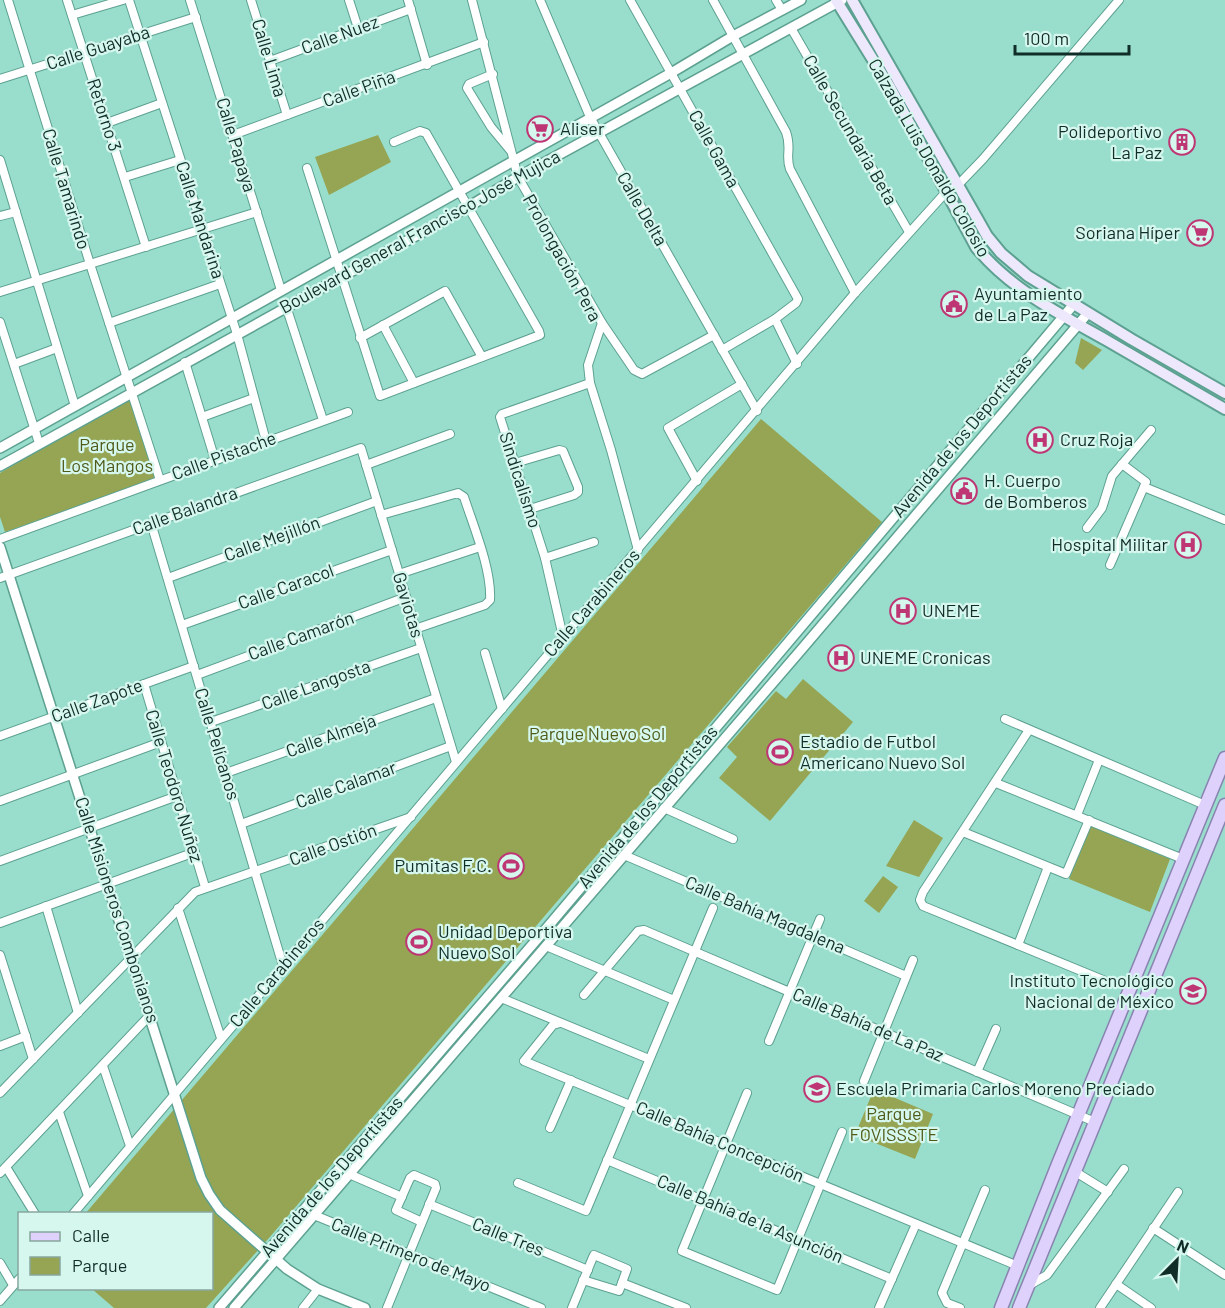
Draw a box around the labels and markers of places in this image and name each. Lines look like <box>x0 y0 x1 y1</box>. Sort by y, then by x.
supermarket icon: Aliser <box>525 114 555 144</box>
place label: Aliser <box>560 117 605 139</box>
place label: Polideportivo La Paz <box>1058 120 1162 163</box>
building icon: Polideportivo La Paz <box>1167 127 1197 157</box>
supermarket icon: Soriana Híper <box>1185 218 1215 248</box>
place label: Soriana Híper <box>1075 221 1180 243</box>
place label: Ayuntamiento de La Paz <box>974 282 1083 325</box>
public building icon: Ayuntamiento de La Paz <box>939 289 969 319</box>
hospital icon: Cruz Roja <box>1025 425 1055 455</box>
place label: Cruz Roja <box>1060 428 1133 450</box>
place label: H. Cuerpo de Bomberos <box>984 469 1087 512</box>
public building icon: H. Cuerpo de Bomberos <box>949 476 979 506</box>
hospital icon: Hospital Militar <box>1173 530 1203 560</box>
place label: Hospital Militar <box>1051 533 1168 555</box>
hospital icon: UNEME <box>888 596 918 626</box>
place label: UNEME <box>922 599 980 621</box>
hospital icon: UNEME Cronicas <box>826 643 856 673</box>
place label: UNEME Cronicas <box>860 646 991 668</box>
place label: Estadio de Futbol Americano Nuevo Sol <box>800 730 965 773</box>
sports icon: Estadio de Futbol Americano Nuevo Sol <box>765 737 795 767</box>
sports icon: Pumitas F.C. <box>496 851 526 881</box>
place label: Pumitas F.C. <box>394 854 492 876</box>
place label: Unidad Deportiva Nuevo Sol <box>438 920 572 963</box>
sports icon: Unidad Deportiva Nuevo Sol <box>404 927 434 957</box>
place label: Instituto Tecnológico Nacional de México <box>1010 969 1174 1012</box>
school or university icon: Instituto Tecnológico Nacional de México <box>1178 976 1208 1006</box>
school or university icon: Escuela Primaria Carlos Moreno Preciado <box>802 1074 832 1104</box>
place label: Escuela Primaria Carlos Moreno Preciado <box>836 1077 1155 1099</box>

